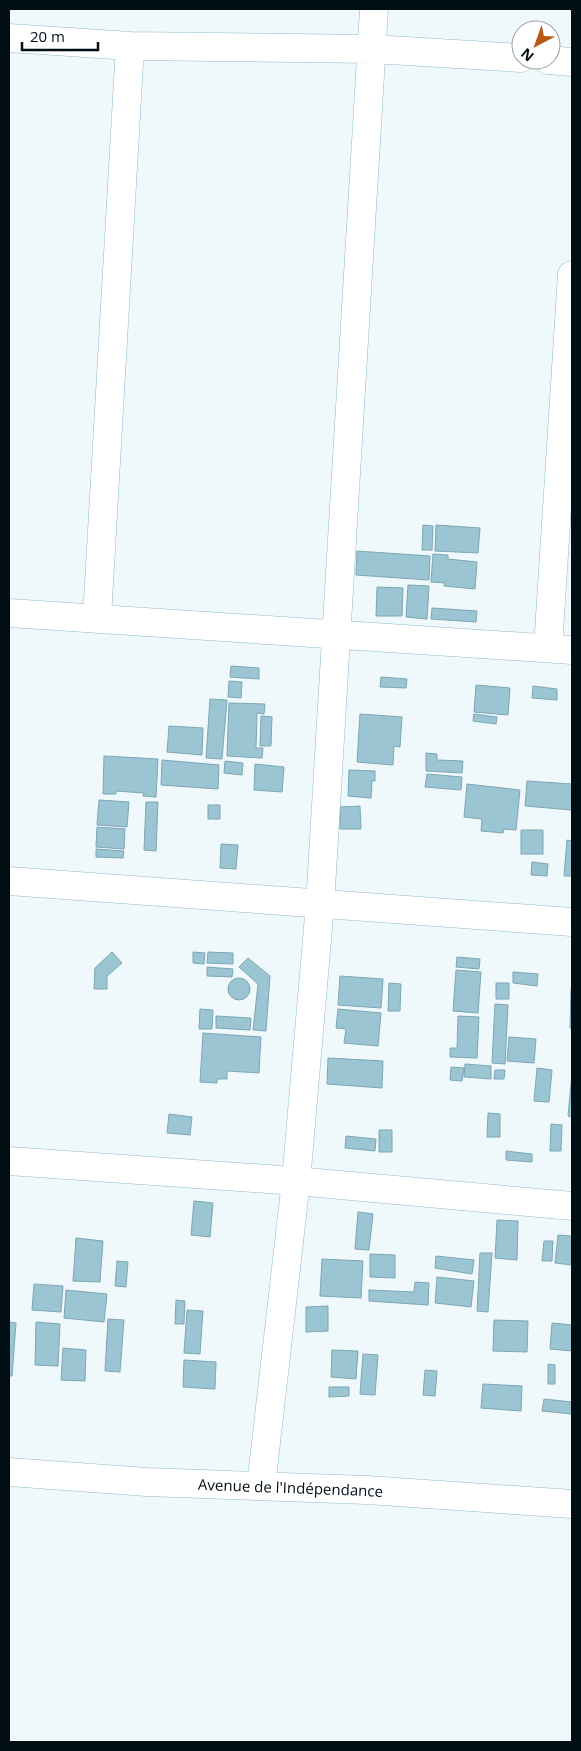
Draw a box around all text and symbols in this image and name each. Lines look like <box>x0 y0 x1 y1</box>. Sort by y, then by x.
scale bar <box>22 20 99 52</box>
north arrow <box>511 20 561 70</box>
text: 20 m <box>30 26 65 46</box>
text: N <box>517 44 538 66</box>
street label: Avenue de l'Indépendance <box>198 1474 384 1501</box>

